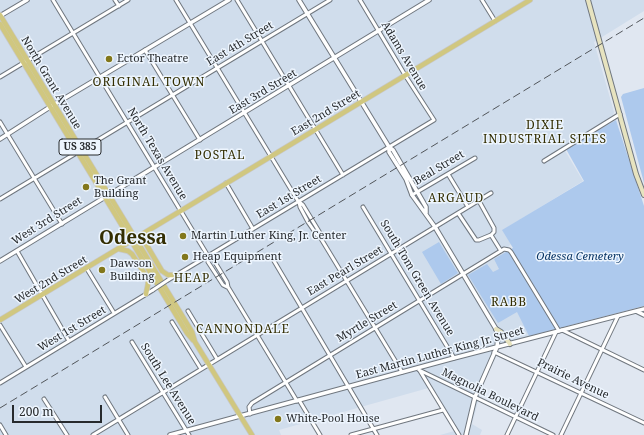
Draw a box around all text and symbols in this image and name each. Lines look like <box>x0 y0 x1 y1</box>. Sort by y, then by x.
street label: East 4th Street <box>204 19 276 69</box>
street label: Adams Avenue <box>378 19 430 93</box>
street label: North Grant Avenue <box>18 34 84 132</box>
place label: Ector Theatre <box>117 52 188 66</box>
marker: Ector Theatre <box>104 54 114 64</box>
street label: East 3rd Street <box>227 67 299 117</box>
district label: ORIGINAL TOWN <box>93 76 205 90</box>
street label: East 2nd Street <box>289 87 363 139</box>
street label: North Texas Avenue <box>124 105 190 203</box>
district label: DIXIE INDUSTRIAL SITES <box>483 119 607 147</box>
road number: US 385 <box>59 139 101 155</box>
street label: Beal Street <box>412 148 466 188</box>
district label: POSTAL <box>194 149 246 163</box>
street label: East 1st Street <box>254 172 324 222</box>
place label: The Grant Building <box>94 174 146 200</box>
marker: The Grant Building <box>81 182 91 192</box>
district label: ARGAUD <box>428 192 484 206</box>
street label: West 3rd Street <box>10 194 84 248</box>
street label: South Tom Green Avenue <box>377 218 457 338</box>
district label: Odessa <box>99 228 167 250</box>
place label: Martin Luther King, Jr. Center <box>191 229 346 243</box>
marker: Martin Luther King, Jr. Center <box>178 231 188 241</box>
street label: East Pearl Street <box>305 243 385 299</box>
place label: Heap Equipment <box>193 250 282 264</box>
park label: Odessa Cemetery <box>536 250 624 264</box>
marker: Heap Equipment <box>180 252 190 262</box>
street label: West 2nd Street <box>12 253 90 307</box>
place label: Dawson Building <box>110 257 154 283</box>
marker: Dawson Building <box>97 265 107 275</box>
district label: HEAP <box>174 272 210 286</box>
district label: RABB <box>491 296 527 310</box>
street label: Myrtle Street <box>334 299 400 345</box>
street label: West 1st Street <box>36 304 108 354</box>
district label: CANNONDALE <box>196 323 290 337</box>
street label: East Martin Luther King Jr. Street <box>355 324 525 382</box>
street label: South Lee Avenue <box>138 341 198 427</box>
street label: Prairie Avenue <box>535 356 611 402</box>
street label: Magnolia Boulevard <box>439 366 541 424</box>
scale bar <box>14 397 104 423</box>
text: 200 m <box>19 403 54 420</box>
place label: White-Pool House <box>286 412 380 426</box>
marker: White-Pool House <box>273 414 283 424</box>

